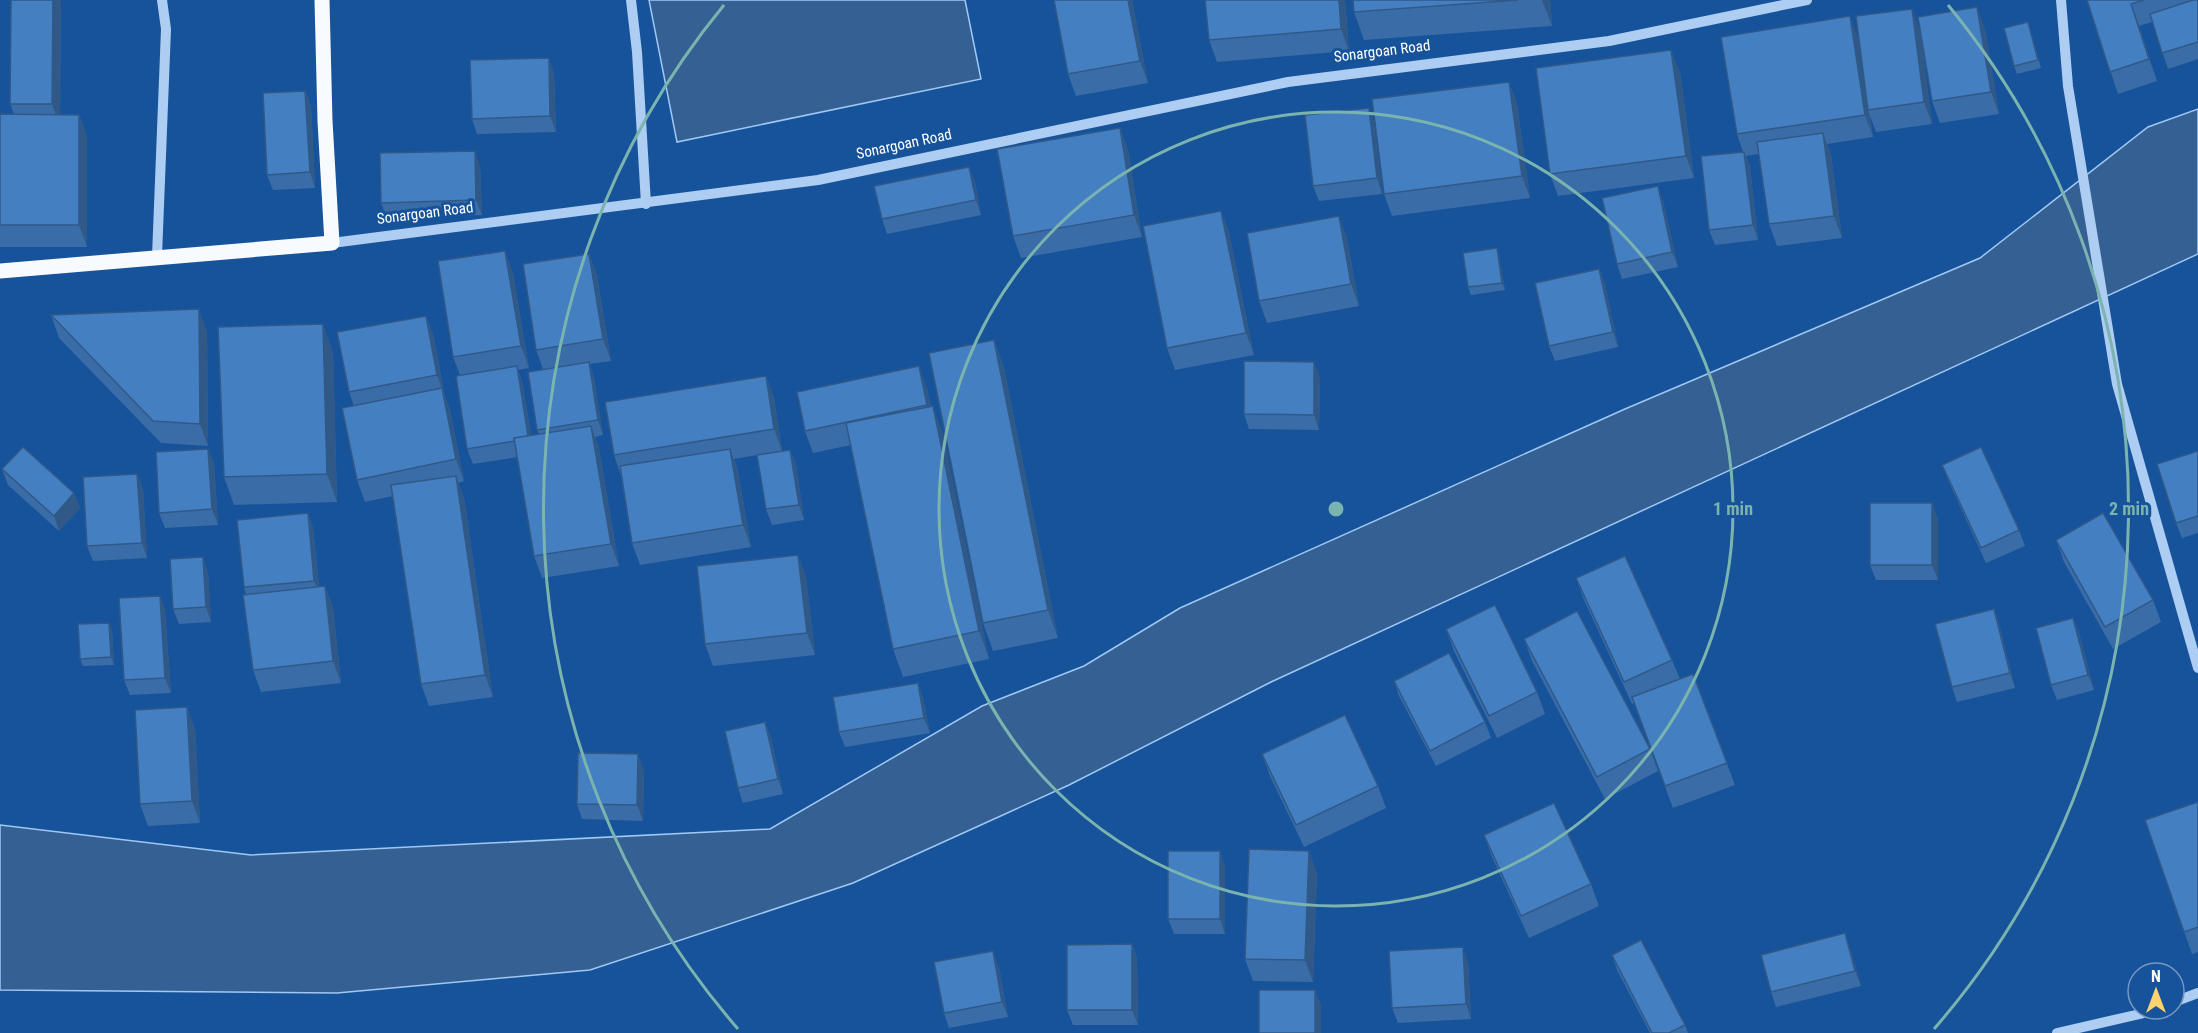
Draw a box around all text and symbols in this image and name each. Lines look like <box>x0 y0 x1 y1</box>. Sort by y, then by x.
street label: Sonargoan Road <box>1333 36 1431 66</box>
street label: Sonargoan Road <box>855 125 953 163</box>
street label: Sonargoan Road <box>376 198 474 228</box>
text: 1 min <box>1713 498 1753 519</box>
text: 2 min <box>2109 498 2149 519</box>
centre of rings <box>1326 499 1346 519</box>
north arrow <box>2126 961 2186 1021</box>
text: N <box>2151 967 2161 986</box>

